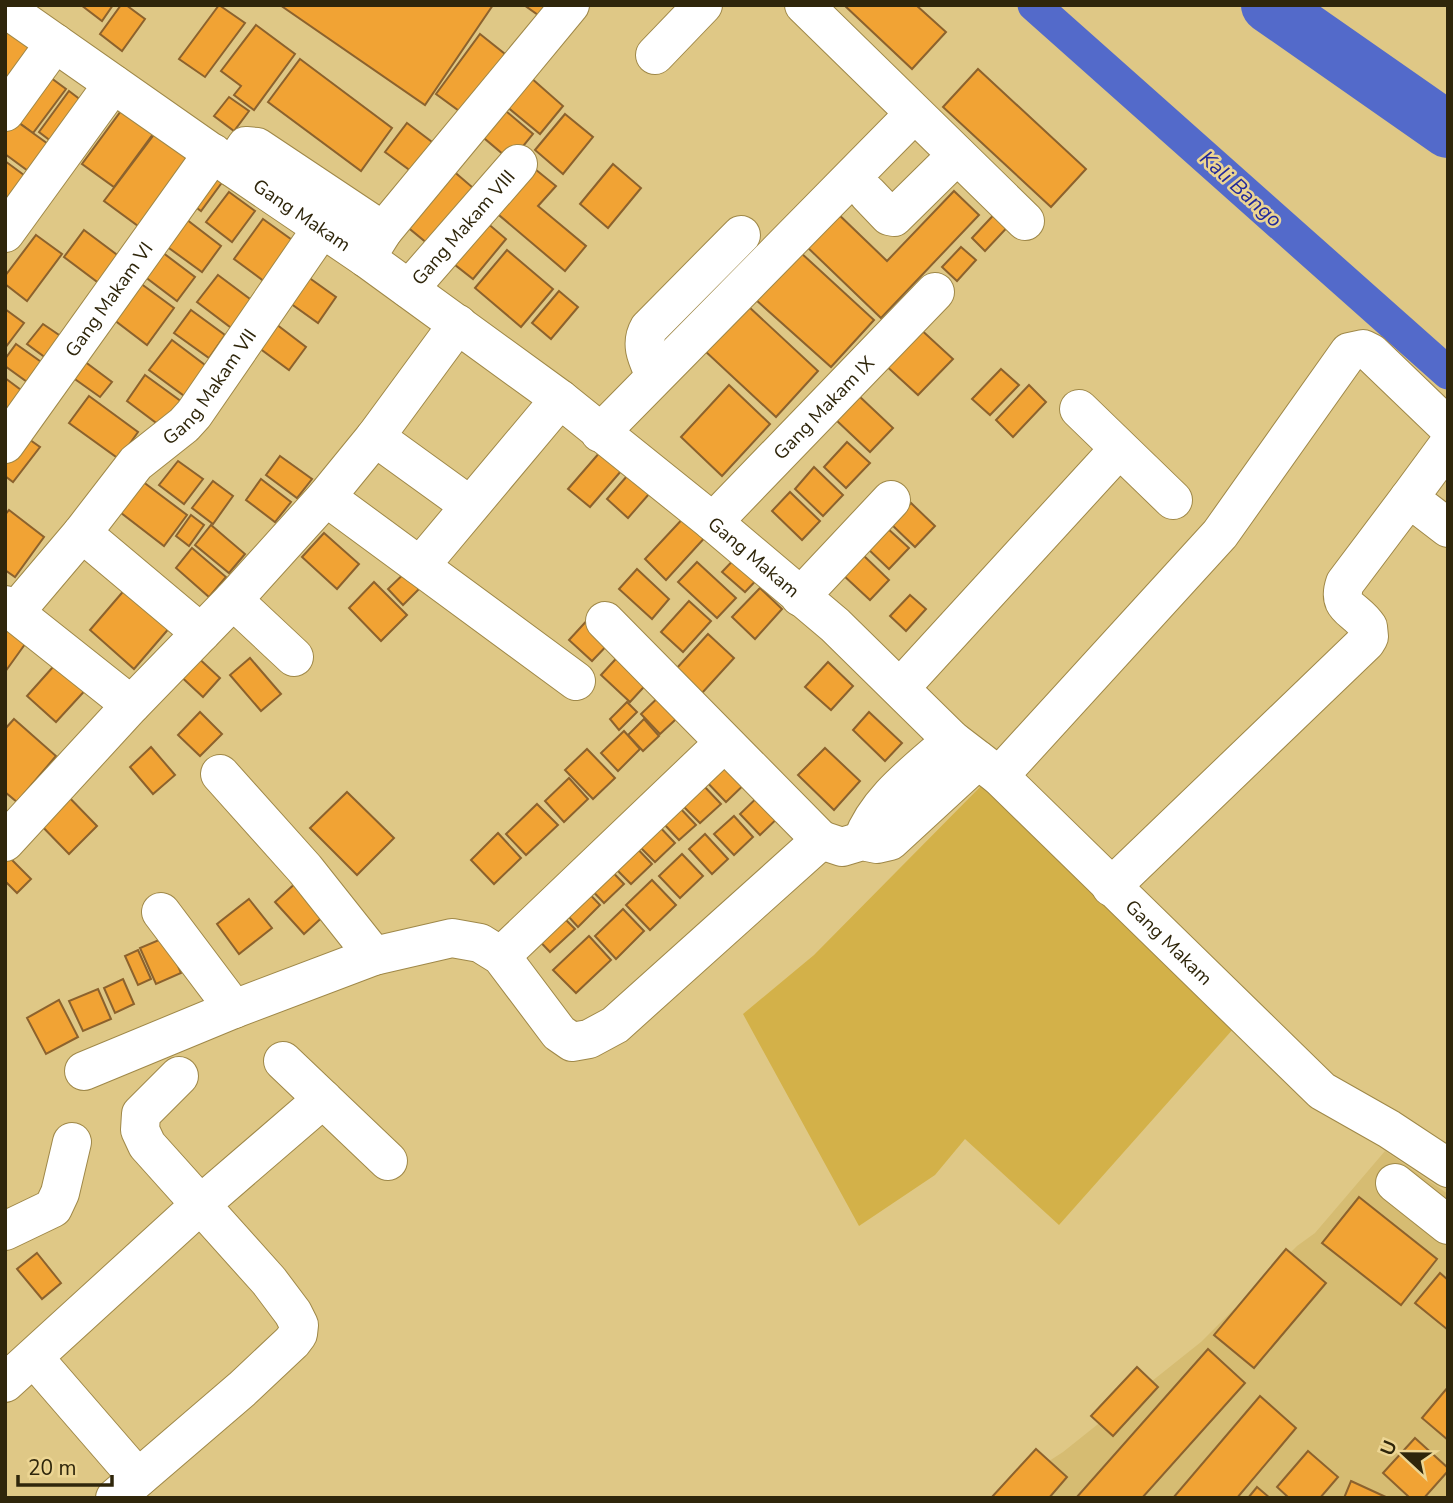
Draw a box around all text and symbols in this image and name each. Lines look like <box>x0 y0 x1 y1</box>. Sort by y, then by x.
water label: Kali Bango <box>1194 144 1288 234</box>
street label: Gang Makam VIII <box>406 165 521 291</box>
street label: Gang Makam <box>248 173 356 258</box>
street label: Gang Makam VI <box>59 237 159 363</box>
street label: Gang Makam VII <box>157 324 263 451</box>
street label: Gang Makam IX <box>768 350 881 466</box>
street label: Gang Makam <box>702 511 805 604</box>
street label: Gang Makam <box>1119 894 1218 991</box>
north arrow <box>1369 1419 1439 1489</box>
text: U <box>1374 1437 1404 1459</box>
scale bar <box>18 1444 112 1488</box>
text: 20 m <box>28 1454 77 1482</box>

